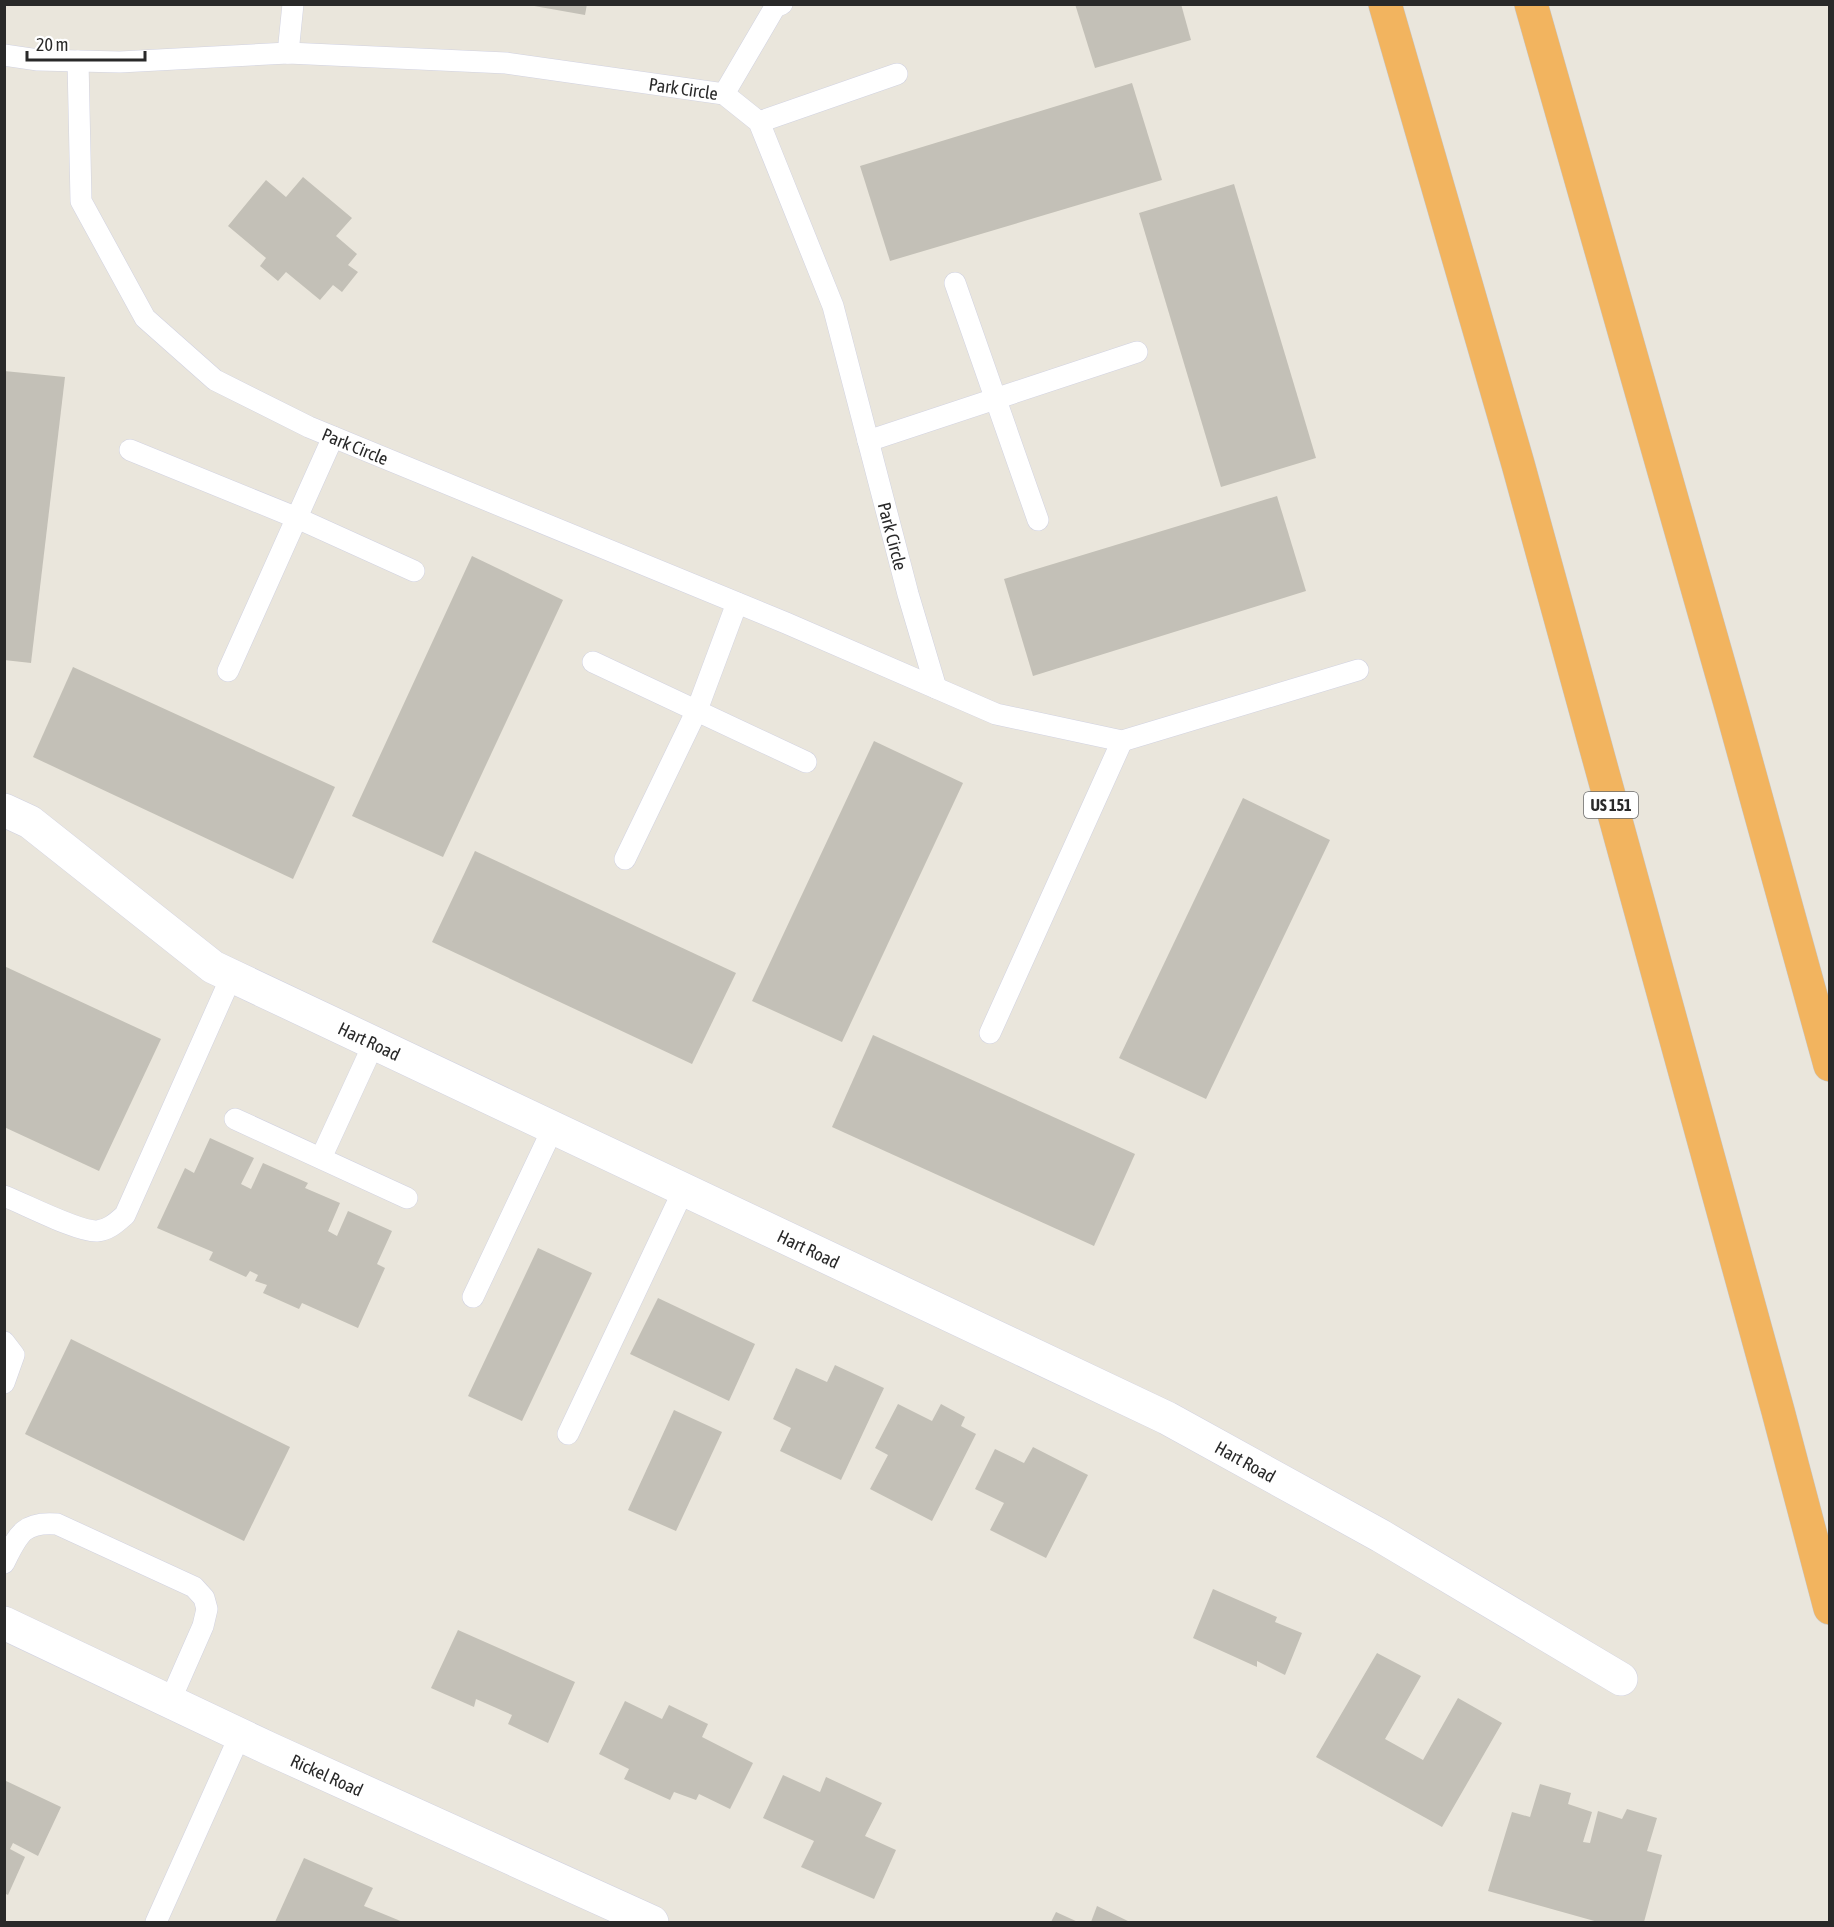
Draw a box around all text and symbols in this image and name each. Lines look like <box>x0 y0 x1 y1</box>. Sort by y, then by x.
scale bar <box>27 24 146 62</box>
text: 20 m <box>36 34 68 55</box>
street label: Park Circle <box>647 73 719 104</box>
street label: Park Circle <box>319 423 391 469</box>
street label: Park Circle <box>874 500 912 572</box>
road number: US 151 <box>1584 792 1638 818</box>
street label: Hart Road <box>335 1017 404 1064</box>
street label: Hart Road <box>774 1225 843 1272</box>
street label: Hart Road <box>1212 1436 1279 1486</box>
street label: Rickel Road <box>288 1749 367 1800</box>

